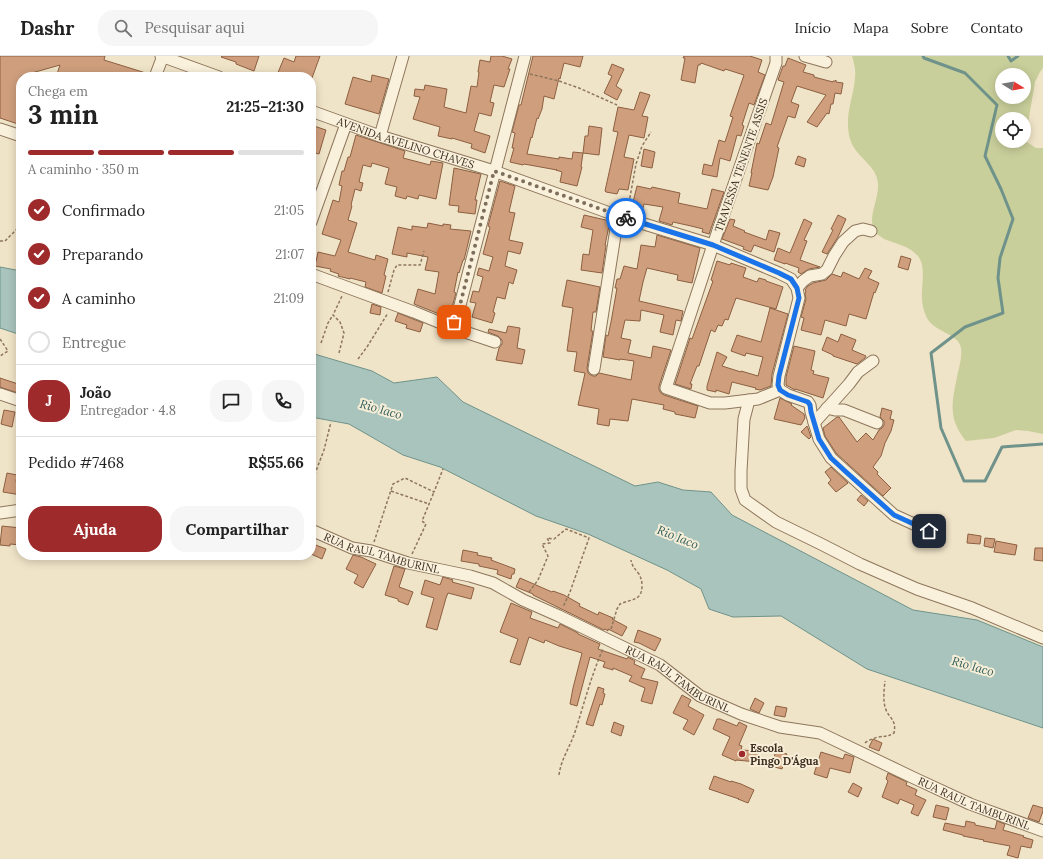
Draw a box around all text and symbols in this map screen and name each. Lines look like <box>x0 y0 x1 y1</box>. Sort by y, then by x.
search box <box>98 10 378 46</box>
text: Dashr <box>20 16 74 40</box>
icon: search <box>112 17 134 39</box>
text: Pesquisar aqui <box>144 18 245 37</box>
text: Início <box>794 19 831 37</box>
text: Mapa <box>853 19 889 37</box>
text: Sobre <box>911 19 949 37</box>
text: Contato <box>971 19 1023 37</box>
north arrow <box>995 68 1031 104</box>
map controls <box>995 68 1031 148</box>
text: Chega em <box>28 83 88 100</box>
street label: TRAVESSA TENENTE ASSIS <box>711 96 771 234</box>
text: 21:25–21:30 <box>226 97 304 116</box>
text: 3 min <box>28 98 98 131</box>
button: locate <box>995 112 1031 148</box>
street label: AVENIDA AVELINO CHAVES <box>334 114 476 172</box>
text: A caminho · 350 m <box>28 161 139 178</box>
courier <box>606 198 646 238</box>
icon: check <box>28 199 50 221</box>
text: Confirmado <box>62 201 145 220</box>
text: 21:05 <box>274 202 304 219</box>
icon: bike <box>615 207 637 229</box>
icon: check <box>28 243 50 265</box>
text: Preparando <box>62 245 143 264</box>
text: 21:07 <box>275 246 304 263</box>
icon: check <box>28 287 50 309</box>
text: A caminho <box>62 289 136 308</box>
text: 21:09 <box>273 290 304 307</box>
pin <box>437 305 471 339</box>
icon: bag <box>443 311 465 333</box>
text: Entregue <box>62 333 126 352</box>
button: chat <box>210 380 252 422</box>
button: phone <box>262 380 304 422</box>
text: João <box>80 383 111 402</box>
text: J <box>46 391 52 410</box>
water label: Rio Iaco <box>358 396 404 422</box>
text: Entregador · 4.8 <box>80 402 176 419</box>
text: Pedido #7468 <box>28 453 124 472</box>
text: R$55.66 <box>248 453 304 472</box>
button: Ajuda <box>28 506 162 552</box>
button: Compartilhar <box>170 506 304 552</box>
pin <box>912 514 946 548</box>
icon: home <box>918 520 940 542</box>
water label: Rio Iaco <box>655 522 701 552</box>
street label: RUA RAUL TAMBURINL <box>322 530 442 577</box>
street label: RUA RAUL TAMBURINL <box>623 642 733 716</box>
water label: Rio Iaco <box>950 653 996 679</box>
place label: Escola Pingo D'Água <box>750 741 819 768</box>
marker: Escola Pingo D'Água <box>737 749 747 759</box>
street label: RUA RAUL TAMBURINL <box>916 774 1033 833</box>

